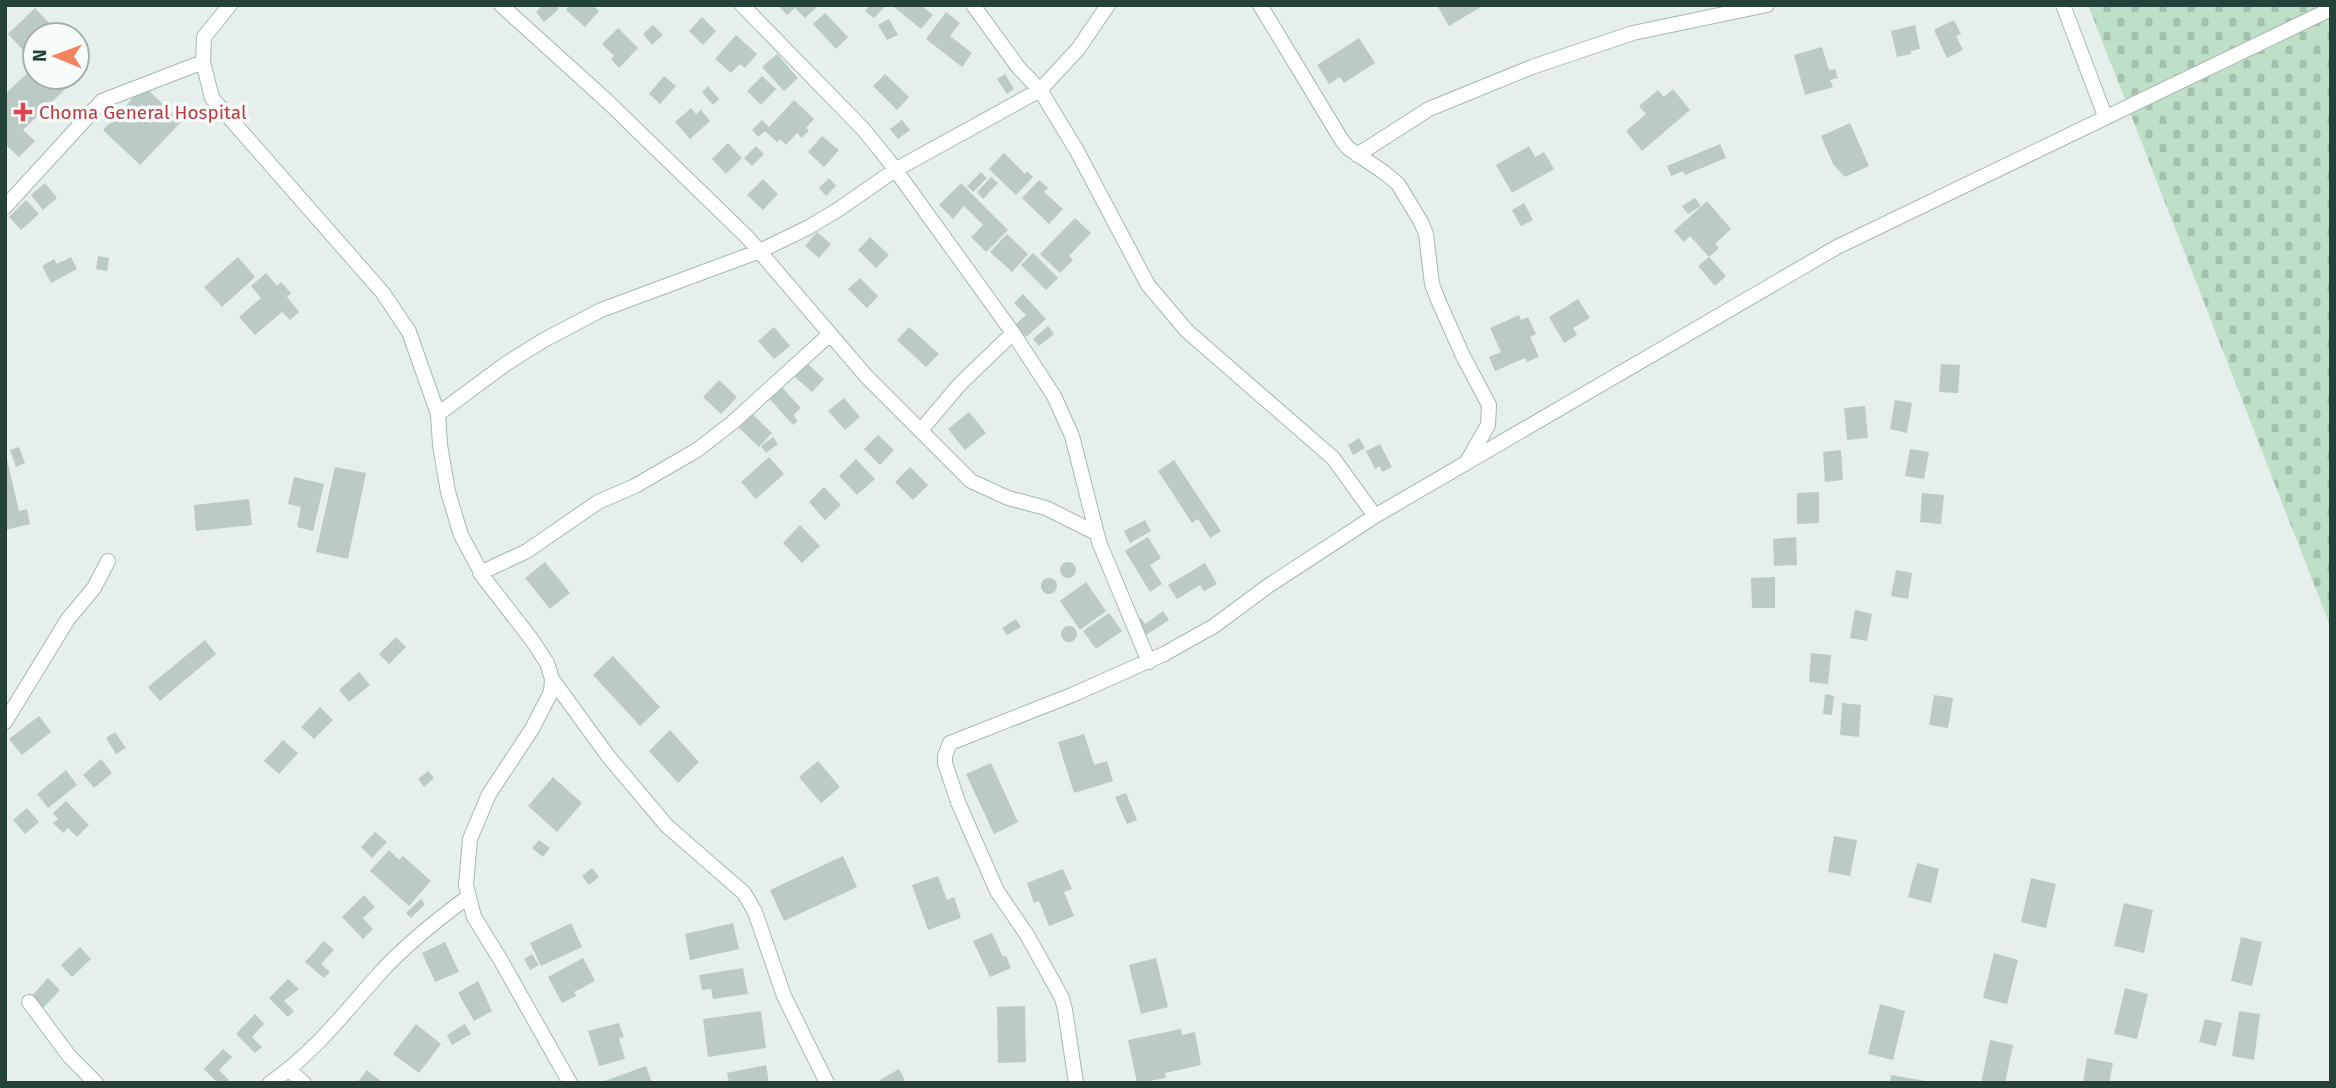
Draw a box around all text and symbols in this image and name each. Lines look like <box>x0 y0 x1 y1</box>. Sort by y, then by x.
north arrow <box>21 21 91 91</box>
text: N <box>28 49 51 62</box>
place label: Choma General Hospital <box>39 101 247 124</box>
marker: Choma General Hospital <box>13 102 33 122</box>

